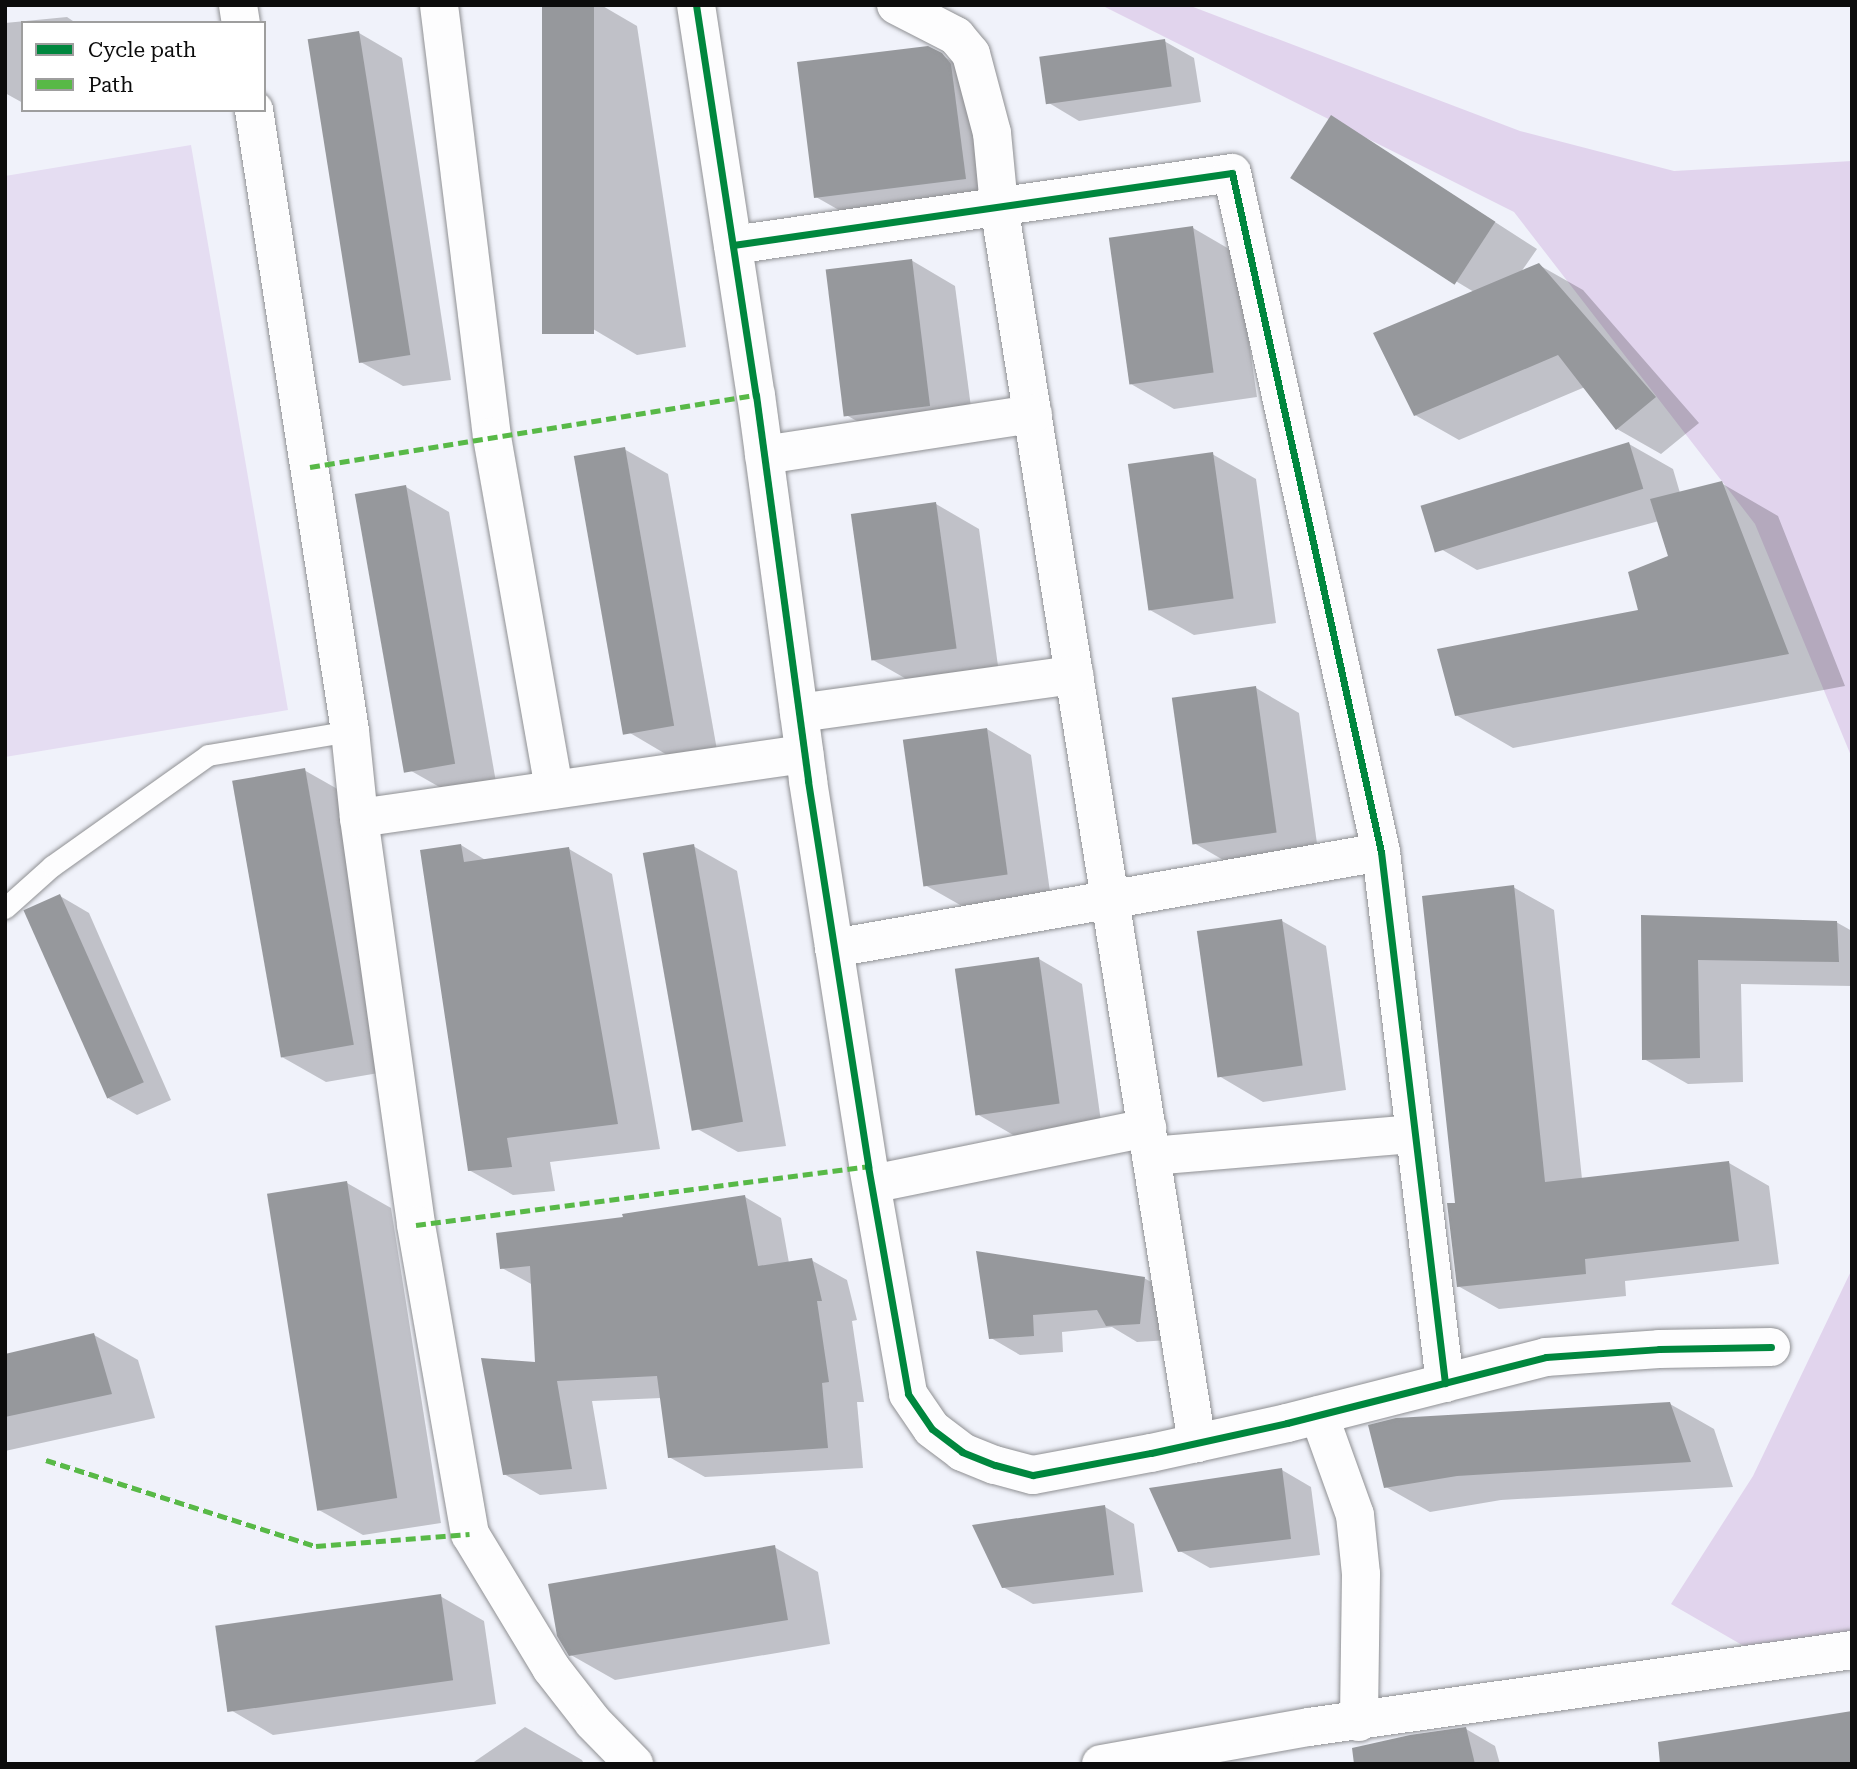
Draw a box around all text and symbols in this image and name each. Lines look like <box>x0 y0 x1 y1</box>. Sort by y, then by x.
legend <box>21 21 266 112</box>
text: Cycle path <box>88 38 196 62</box>
text: Path <box>88 73 134 97</box>

